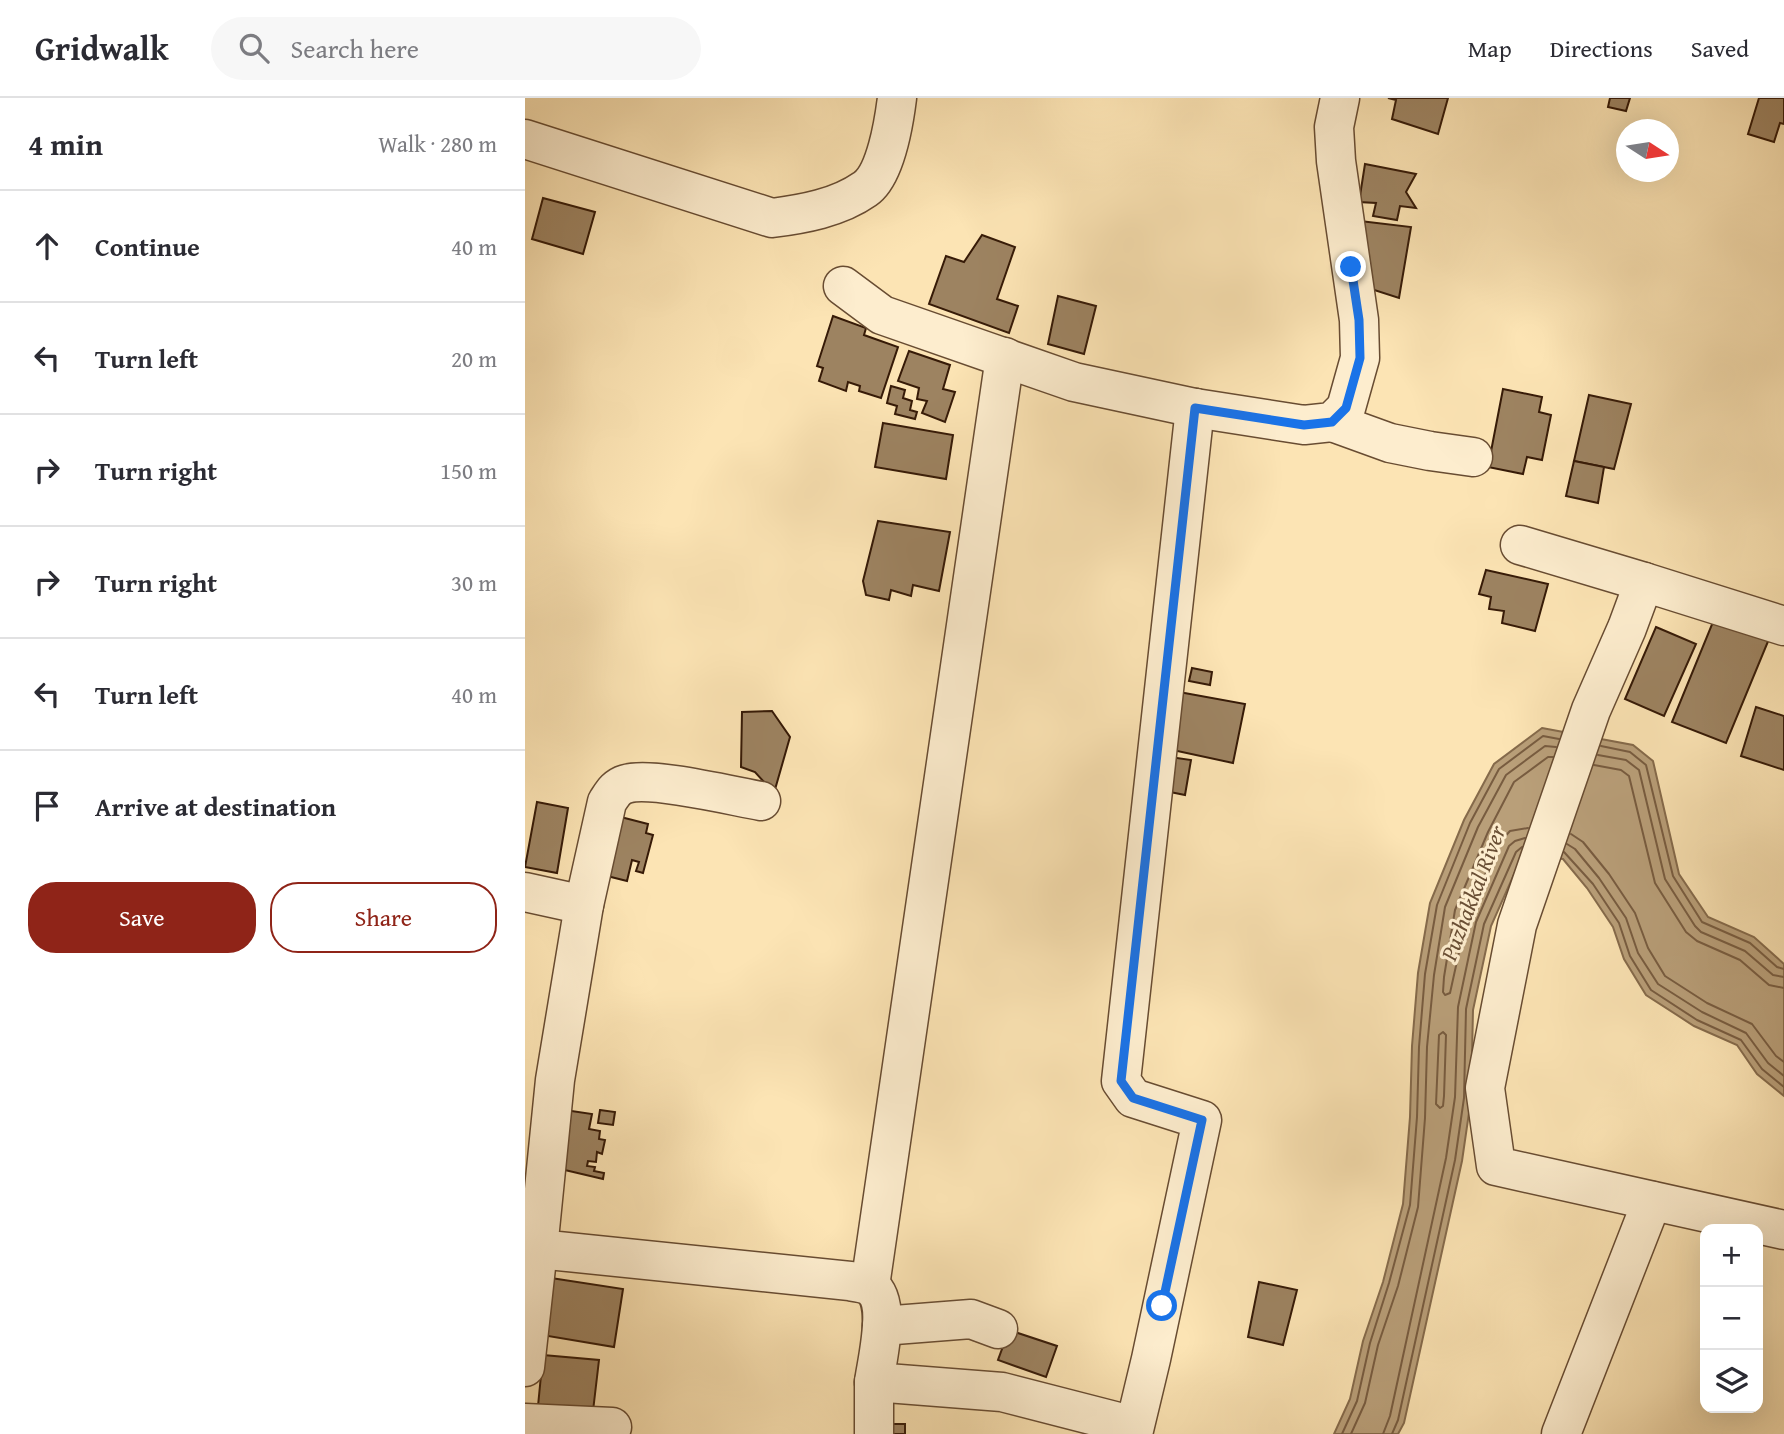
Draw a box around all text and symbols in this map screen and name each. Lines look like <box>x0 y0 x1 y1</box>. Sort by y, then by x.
search box <box>211 17 701 80</box>
text: Gridwalk <box>35 24 169 72</box>
icon: search <box>235 29 273 67</box>
text: Search here <box>291 29 419 68</box>
text: Map <box>1468 31 1512 66</box>
text: Directions <box>1550 31 1653 66</box>
text: Saved <box>1691 31 1749 66</box>
north arrow <box>1616 119 1679 182</box>
text: 4 min <box>28 122 103 166</box>
text: Walk · 280 m <box>378 127 497 160</box>
icon: ahead <box>28 227 66 265</box>
text: Continue <box>95 227 200 266</box>
text: 40 m <box>451 230 497 263</box>
route end <box>1335 251 1366 282</box>
icon: left <box>28 339 66 377</box>
text: Turn left <box>95 339 198 378</box>
text: 20 m <box>451 342 497 375</box>
icon: right <box>28 451 66 489</box>
text: Turn right <box>95 451 217 490</box>
text: 150 m <box>440 454 497 487</box>
icon: right <box>28 563 66 601</box>
text: Turn right <box>95 563 217 602</box>
text: 30 m <box>451 566 497 599</box>
icon: left <box>28 675 66 713</box>
text: Turn left <box>95 675 198 714</box>
text: 40 m <box>451 678 497 711</box>
icon: arrive <box>28 787 66 825</box>
text: Arrive at destination <box>95 787 336 826</box>
water label: Puzhakkal River <box>1431 819 1514 966</box>
button: Save <box>28 882 256 953</box>
button: Share <box>270 882 497 953</box>
map controls <box>1700 1224 1763 1413</box>
button: + <box>1700 1224 1763 1287</box>
button: − <box>1700 1287 1763 1350</box>
route start <box>1146 1290 1177 1321</box>
button: layers <box>1700 1350 1763 1413</box>

